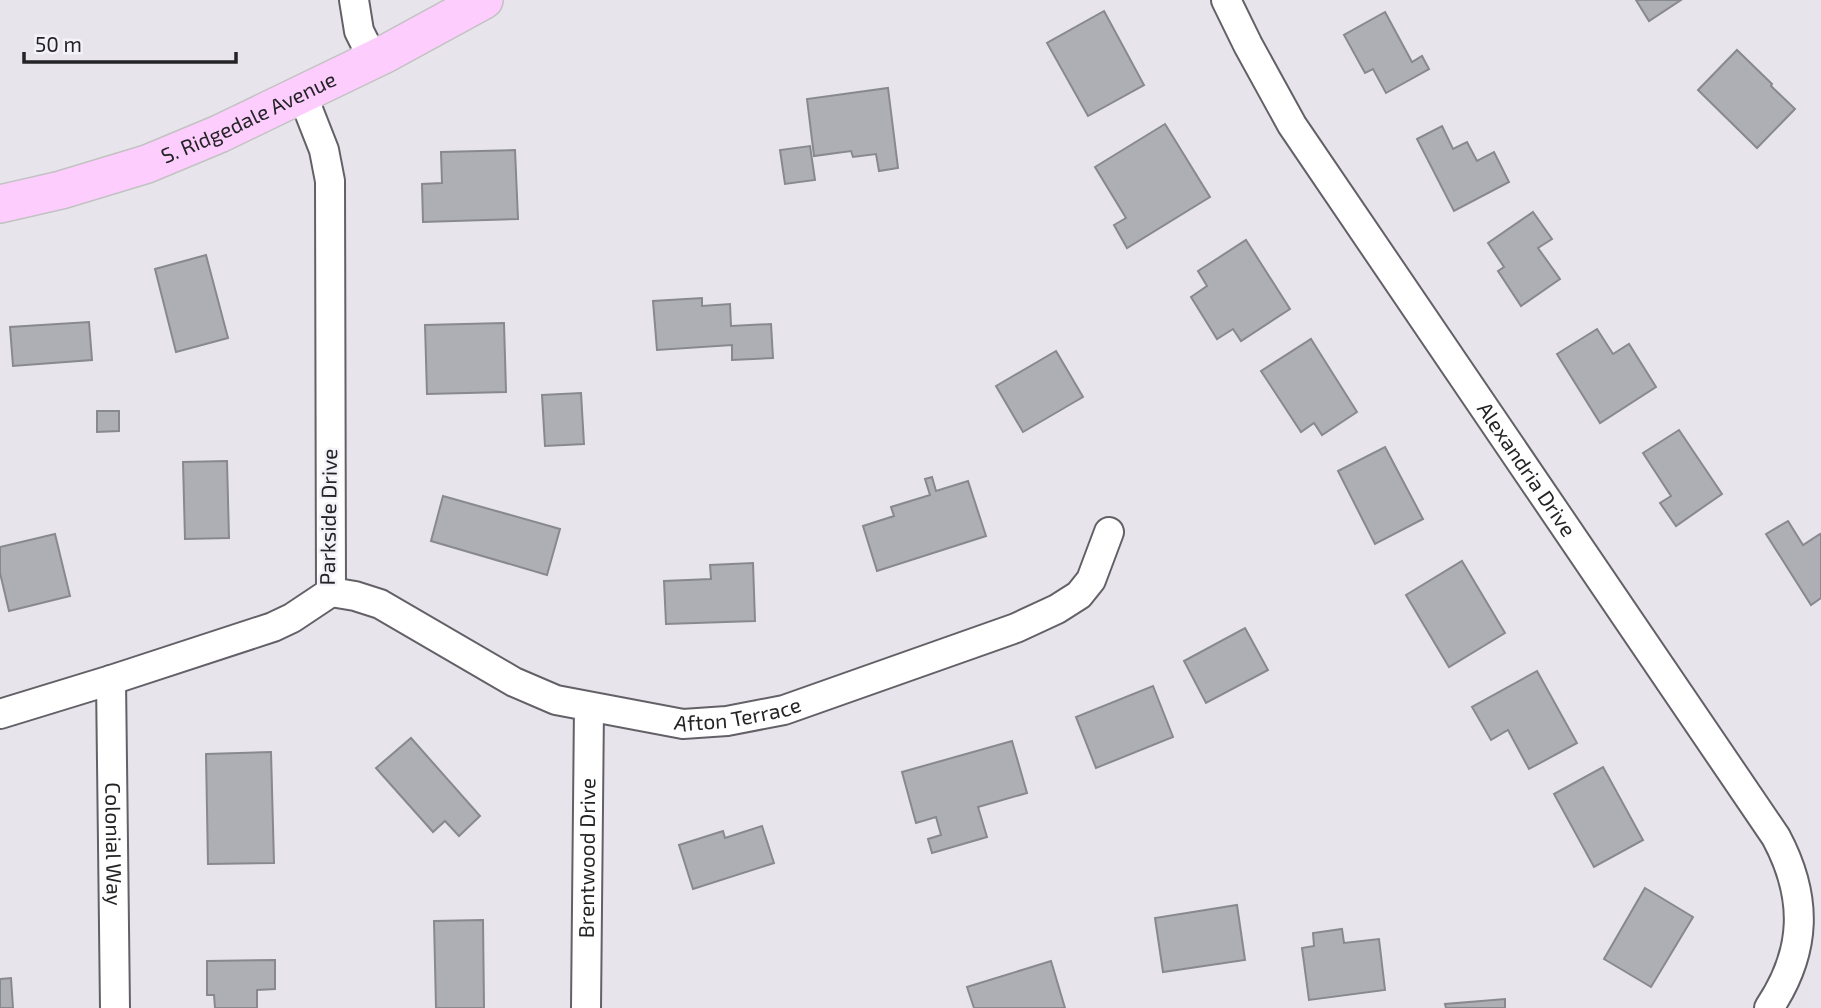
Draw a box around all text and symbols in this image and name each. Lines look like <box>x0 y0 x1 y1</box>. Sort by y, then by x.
scale bar <box>24 21 236 65</box>
text: 50 m <box>35 31 82 56</box>
street label: S. Ridgedale Avenue <box>157 66 340 168</box>
street label: Alexandria Drive <box>1473 397 1582 541</box>
street label: Parkside Drive <box>314 448 341 586</box>
street label: Afton Terrace <box>672 691 804 736</box>
street label: Brentwood Drive <box>573 778 599 938</box>
street label: Colonial Way <box>101 782 128 906</box>

